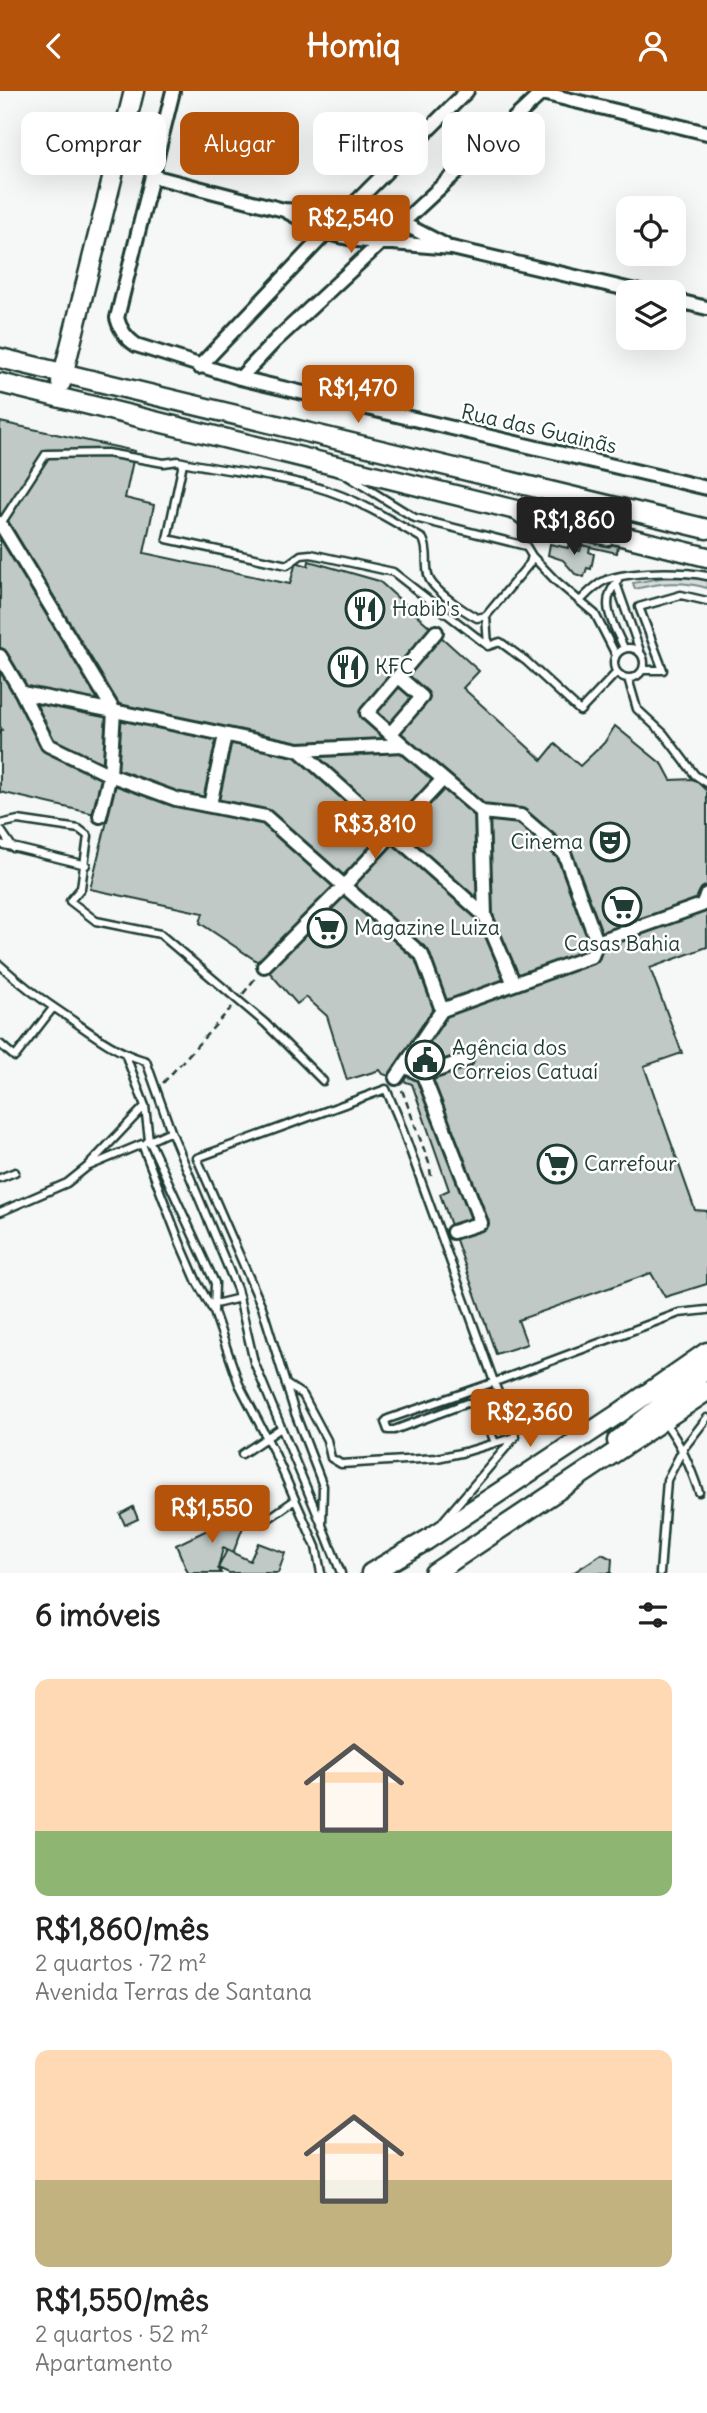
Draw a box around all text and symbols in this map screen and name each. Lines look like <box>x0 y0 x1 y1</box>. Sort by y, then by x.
text: Homiq <box>307 25 400 66</box>
icon: back <box>35 27 73 65</box>
icon: person <box>634 27 672 65</box>
chip: Comprar <box>21 112 166 175</box>
chip: Alugar <box>180 112 299 175</box>
chip: Filtros <box>313 112 428 175</box>
chip: Novo <box>442 112 545 175</box>
pin: R$2,540 <box>286 195 416 255</box>
map controls <box>616 196 686 350</box>
button: locate <box>616 196 686 266</box>
text: R$2,540 <box>308 203 394 232</box>
button: layers <box>616 280 686 350</box>
pin: R$1,470 <box>293 365 423 425</box>
text: R$1,470 <box>318 373 398 402</box>
street label: Rua das Guainãs <box>459 397 620 460</box>
pin: R$1,860 <box>509 497 639 557</box>
text: R$1,860 <box>533 505 615 534</box>
restaurant icon: Habib's <box>344 588 386 630</box>
place label: Habib's <box>392 595 460 622</box>
restaurant icon: KFC <box>327 646 369 688</box>
place label: KFC <box>375 653 414 680</box>
pin: R$3,810 <box>310 801 440 861</box>
text: R$3,810 <box>334 809 416 838</box>
theatre icon: Cinema <box>589 821 631 863</box>
place label: Cinema <box>511 828 583 855</box>
supermarket icon: Casas Bahia <box>601 886 643 928</box>
supermarket icon: Magazine Luiza <box>306 907 348 949</box>
place label: Magazine Luiza <box>354 914 500 941</box>
place label: Casas Bahia <box>564 930 680 957</box>
place label: Agência dos Correios Catuaí <box>452 1034 598 1085</box>
public building icon: Agência dos Correios Catuaí <box>404 1039 446 1081</box>
supermarket icon: Carrefour <box>536 1143 578 1185</box>
place label: Carrefour <box>584 1150 677 1177</box>
pin: R$2,360 <box>465 1389 595 1449</box>
text: R$2,360 <box>487 1397 573 1426</box>
pin: R$1,550 <box>147 1485 277 1545</box>
text: R$1,550 <box>171 1493 253 1522</box>
text: 6 imóveis <box>35 1596 160 1634</box>
icon: filters <box>634 1596 672 1634</box>
icon: home <box>291 1725 417 1851</box>
text: R$1,860/mês <box>35 1910 209 1948</box>
text: 2 quartos · 72 m² <box>35 1948 207 1977</box>
text: Avenida Terras de Santana <box>35 1977 312 2006</box>
icon: home <box>291 2096 417 2222</box>
text: R$1,550/mês <box>35 2281 209 2319</box>
text: 2 quartos · 52 m² <box>35 2319 209 2348</box>
text: Apartamento <box>35 2348 173 2377</box>

